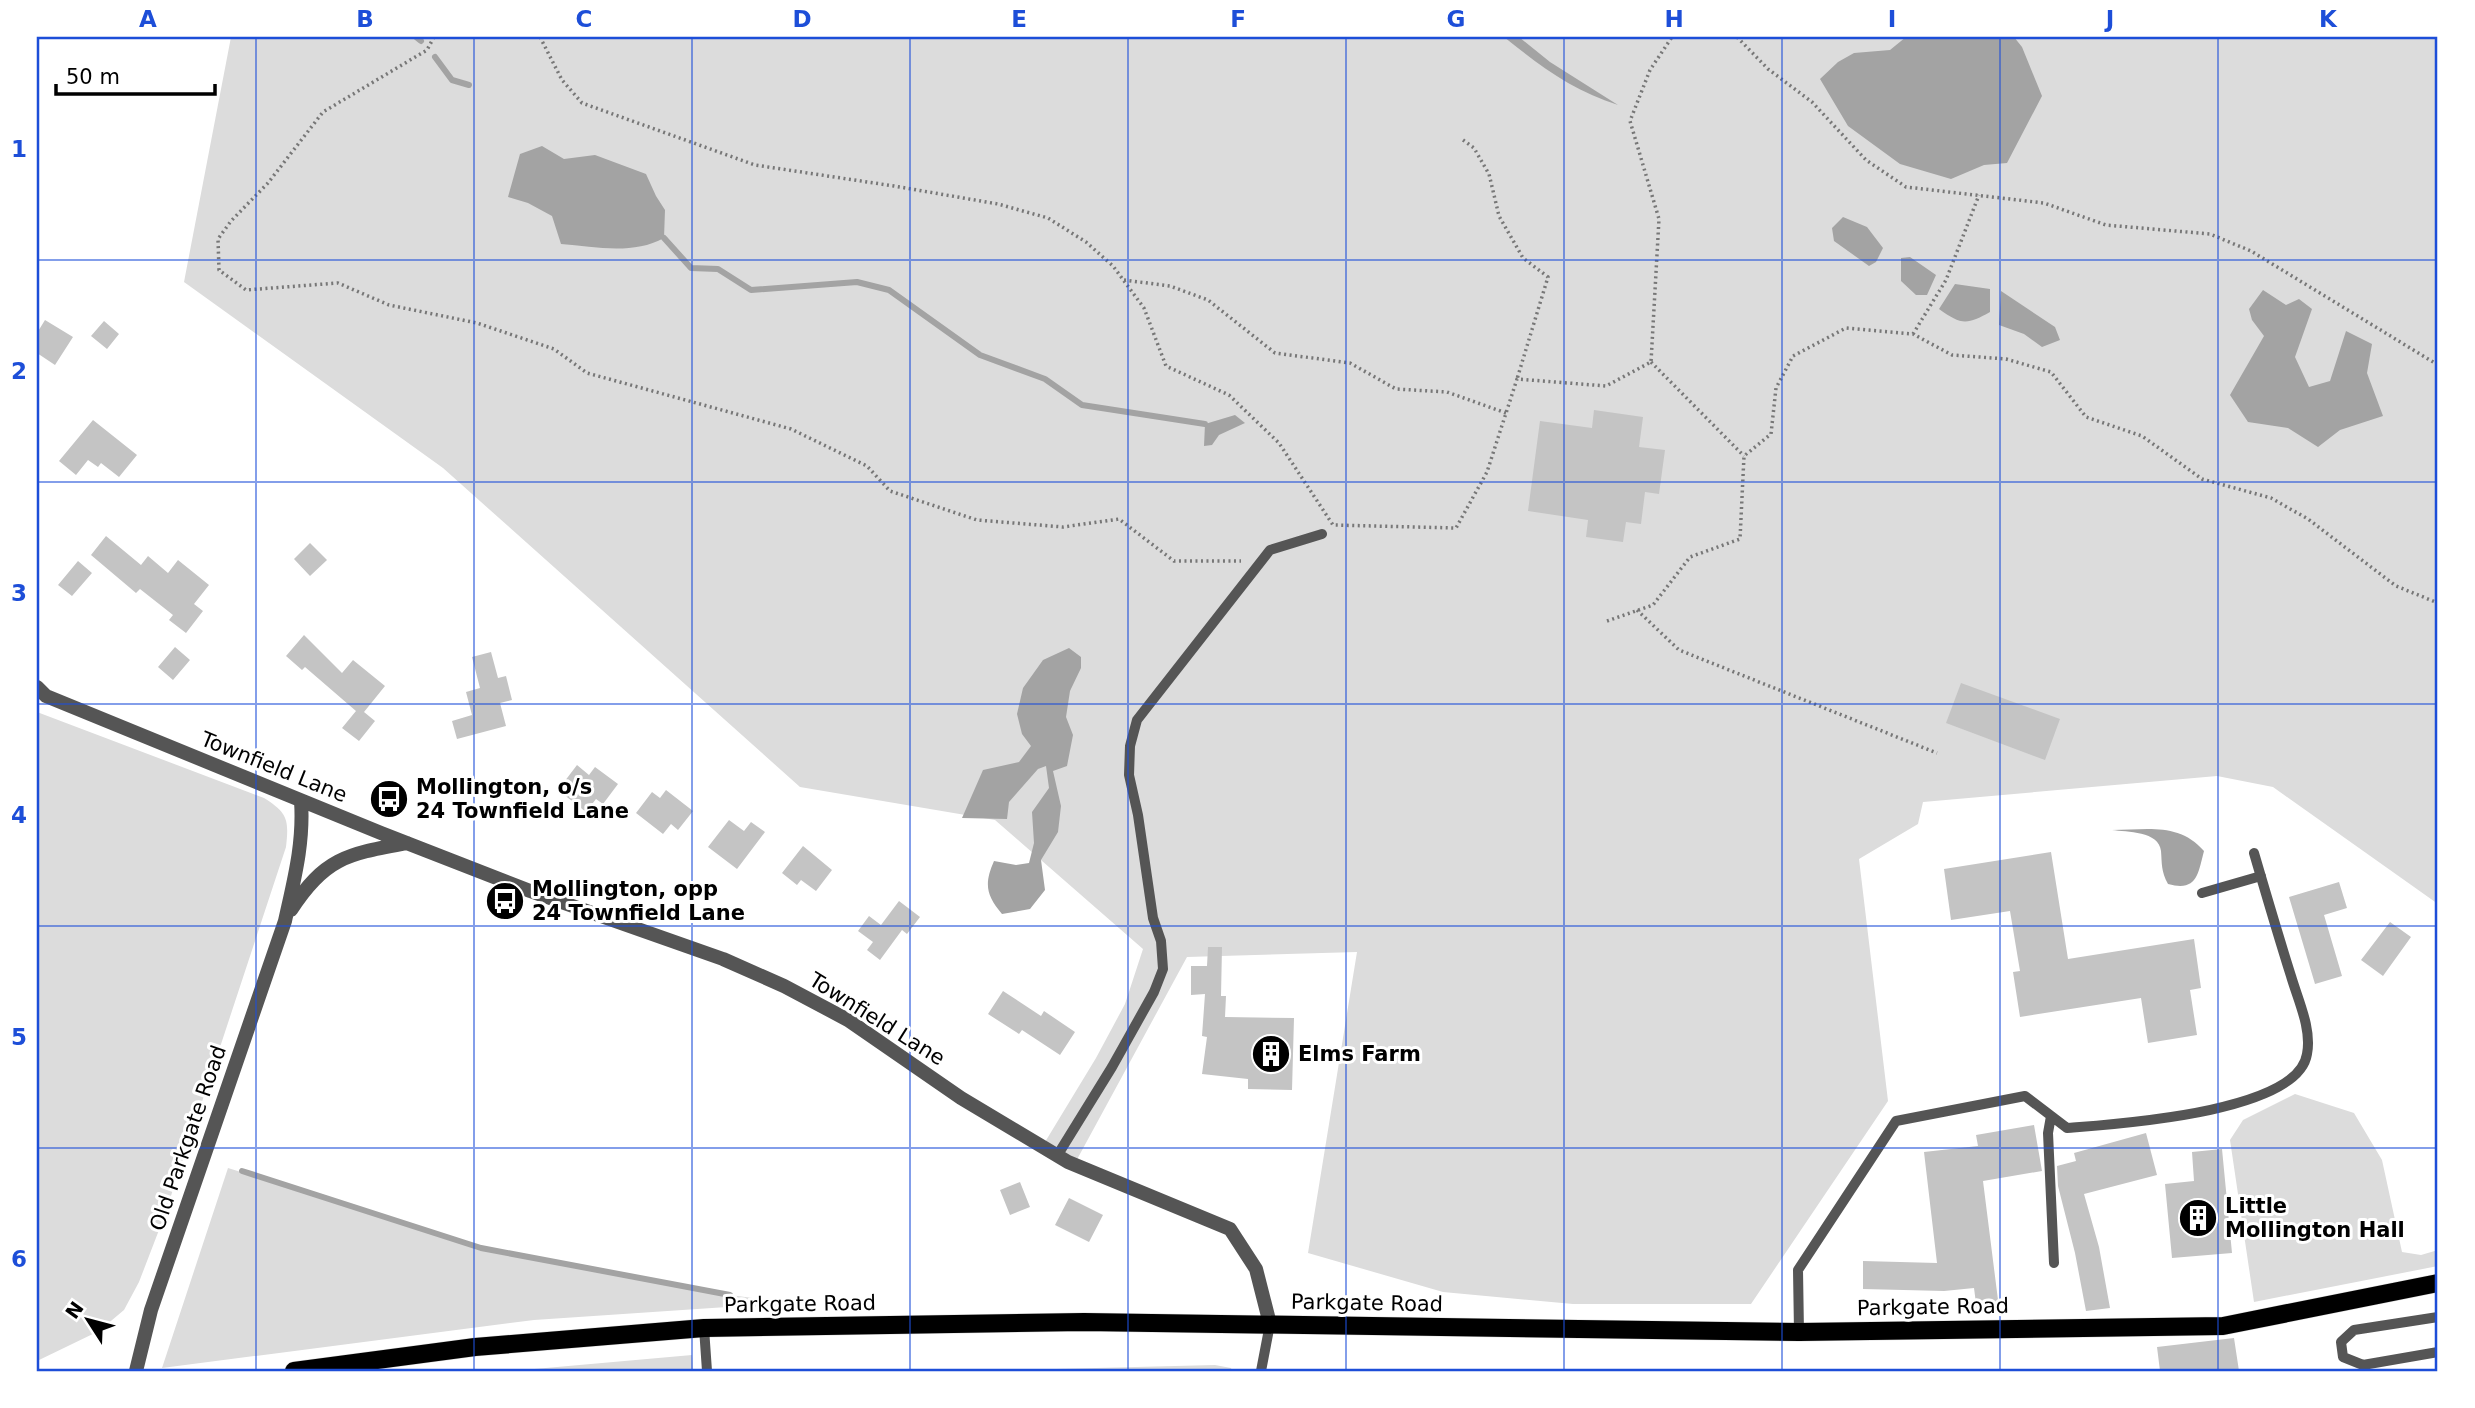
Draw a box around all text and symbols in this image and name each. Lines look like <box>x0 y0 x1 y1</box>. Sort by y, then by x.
text: A <box>139 6 157 32</box>
text: B <box>356 6 374 32</box>
text: C <box>576 6 592 32</box>
text: D <box>792 6 812 32</box>
text: E <box>1011 6 1027 32</box>
text: F <box>1230 6 1246 32</box>
text: G <box>1447 6 1465 32</box>
text: H <box>1664 6 1684 32</box>
text: I <box>1888 6 1896 32</box>
text: J <box>2104 6 2114 32</box>
text: K <box>2319 6 2338 32</box>
scale bar <box>56 52 215 96</box>
text: 50 m <box>66 65 120 89</box>
text: 1 <box>11 136 27 162</box>
text: 2 <box>11 358 27 384</box>
text: 3 <box>11 580 27 606</box>
street label: Townfield Lane <box>197 726 351 807</box>
place label: Mollington, o/s 24 Townfield Lane <box>416 775 629 823</box>
bus stop icon: Mollington, o/s 24 Townfield Lane <box>368 778 410 820</box>
text: 4 <box>11 802 27 828</box>
place label: Mollington, opp 24 Townfield Lane <box>532 877 745 925</box>
bus stop icon: Mollington, opp 24 Townfield Lane <box>484 880 526 922</box>
street label: Townfield Lane <box>804 967 949 1070</box>
text: 5 <box>11 1024 27 1050</box>
building icon: Elms Farm <box>1250 1033 1292 1075</box>
street label: Old Parkgate Road <box>145 1042 231 1234</box>
place label: Elms Farm <box>1298 1042 1421 1066</box>
place label: Little Mollington Hall <box>2225 1194 2405 1242</box>
building icon: Little Mollington Hall <box>2177 1197 2219 1239</box>
text: 6 <box>11 1246 27 1272</box>
north arrow <box>52 1286 122 1356</box>
street label: Parkgate Road <box>1291 1290 1443 1316</box>
street label: Parkgate Road <box>724 1291 876 1317</box>
street label: Parkgate Road <box>1857 1294 2009 1320</box>
text: N <box>61 1297 88 1323</box>

